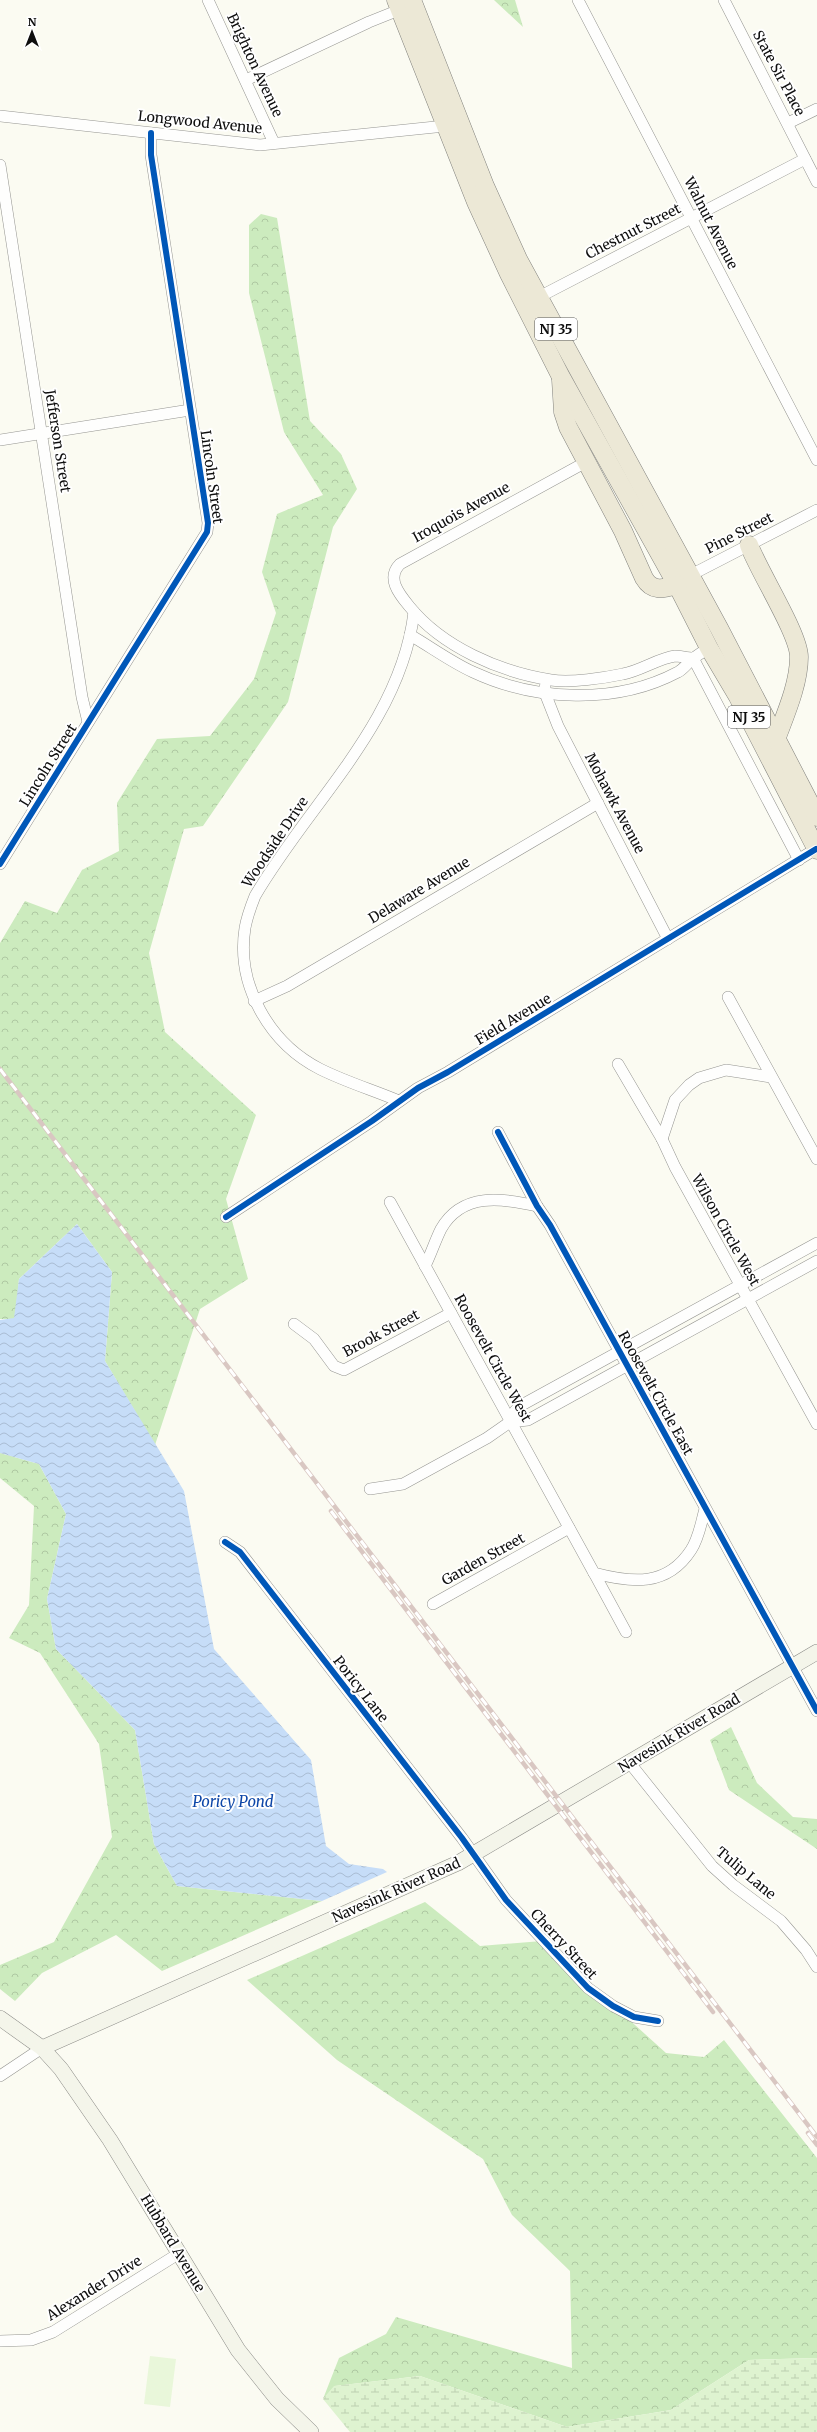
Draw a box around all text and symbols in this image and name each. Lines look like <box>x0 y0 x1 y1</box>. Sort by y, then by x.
street label: Brighton Avenue <box>223 10 287 120</box>
north arrow <box>12 12 52 52</box>
text: N <box>28 15 37 29</box>
street label: State Sir Place <box>749 27 809 119</box>
street label: Longwood Avenue <box>137 107 263 137</box>
street label: Walnut Avenue <box>680 173 742 272</box>
street label: Chestnut Street <box>582 199 684 263</box>
road number: NJ 35 <box>535 318 577 340</box>
street label: Jefferson Street <box>41 387 75 494</box>
street label: Lincoln Street <box>197 429 228 526</box>
street label: Iroquois Avenue <box>409 478 513 546</box>
street label: Pine Street <box>702 508 776 558</box>
road number: NJ 35 <box>728 706 770 728</box>
street label: Lincoln Street <box>15 720 81 810</box>
street label: Mohawk Avenue <box>581 750 649 856</box>
street label: Woodside Drive <box>237 793 312 892</box>
street label: Delaware Avenue <box>365 853 473 927</box>
street label: Field Avenue <box>472 989 554 1049</box>
street label: Wilson Circle West <box>687 1170 764 1289</box>
street label: Roosevelt Circle West <box>450 1291 536 1425</box>
street label: Brook Street <box>340 1305 423 1361</box>
street label: Roosevelt Circle East <box>614 1328 698 1459</box>
street label: Garden Street <box>438 1529 528 1589</box>
street label: Poricy Lane <box>329 1652 393 1726</box>
street label: Navesink River Road <box>615 1689 744 1776</box>
water label: Poricy Pond <box>192 1792 274 1811</box>
street label: Tulip Lane <box>713 1843 779 1903</box>
street label: Navesink River Road <box>329 1853 464 1926</box>
street label: Cherry Street <box>527 1905 602 1983</box>
street label: Hubbard Avenue <box>137 2191 209 2295</box>
street label: Alexander Drive <box>42 2252 145 2325</box>

